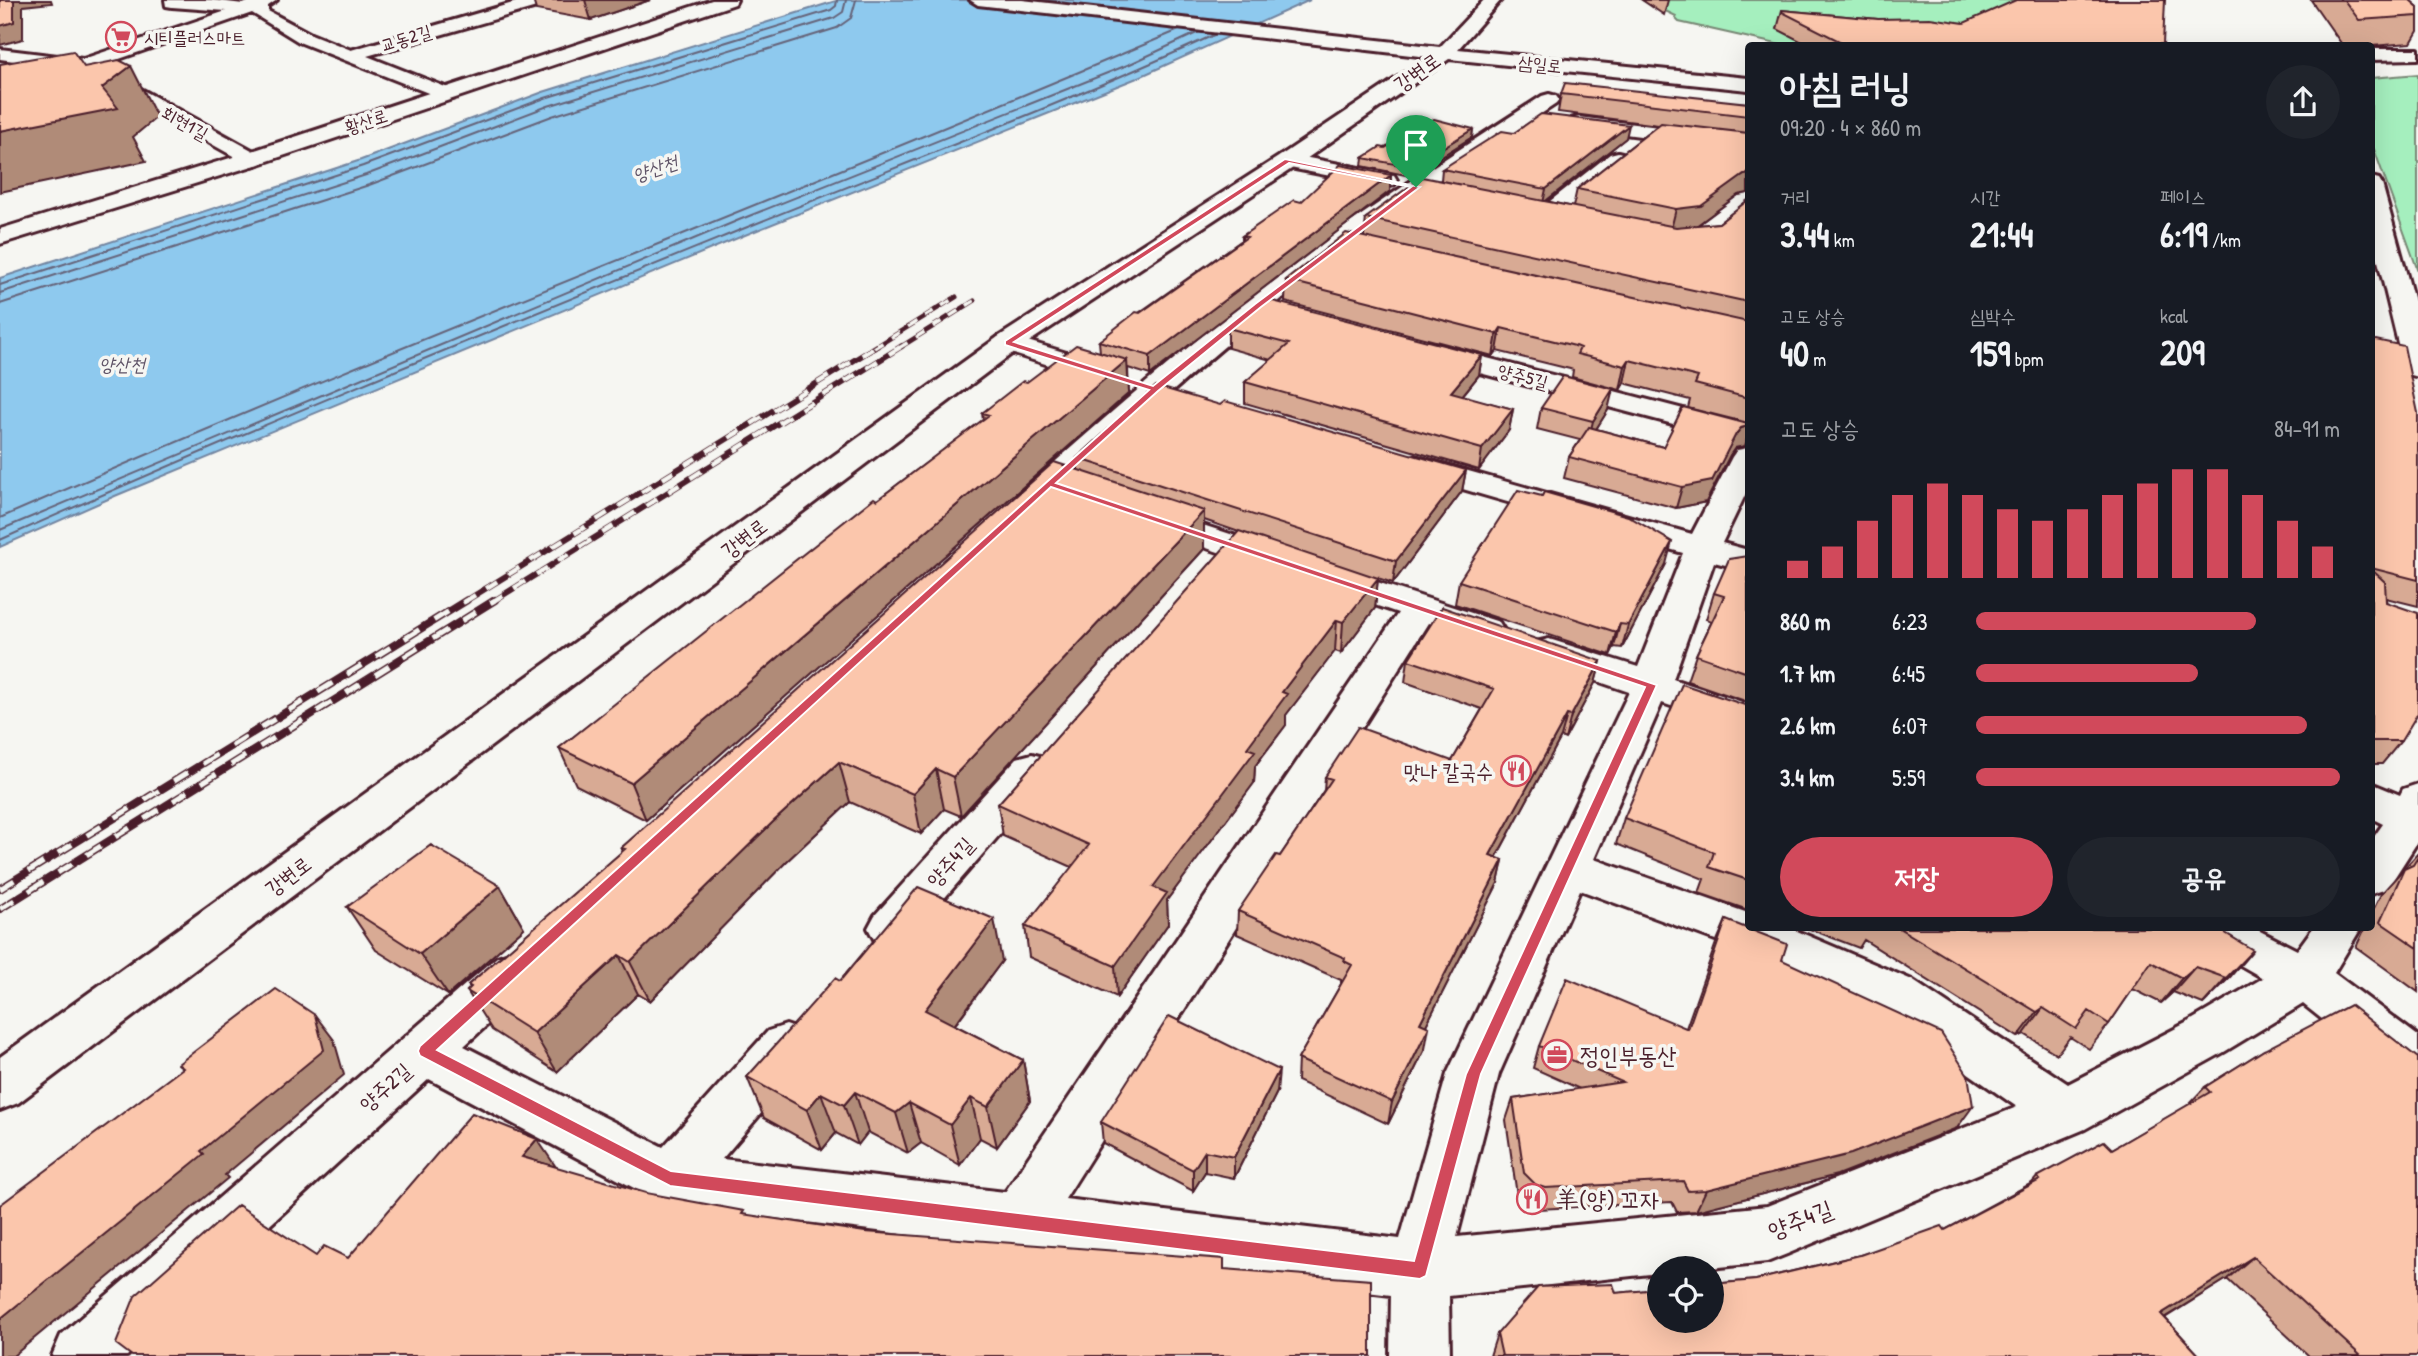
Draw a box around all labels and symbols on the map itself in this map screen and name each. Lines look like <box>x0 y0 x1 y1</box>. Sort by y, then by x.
street label: 교동2길 <box>378 18 435 58</box>
supermarket icon: 시티플러스마트 <box>104 20 138 54</box>
place label: 시티플러스마트 <box>144 25 245 50</box>
street label: 강변로 <box>1388 46 1446 98</box>
street label: 삼일로 <box>1517 49 1563 79</box>
street label: 회현1길 <box>157 100 213 146</box>
street label: 황산로 <box>341 102 391 140</box>
pin <box>1386 115 1446 187</box>
water label: 양산천 <box>629 148 683 188</box>
water label: 양산천 <box>99 351 147 377</box>
street label: 양주5길 <box>1495 357 1551 395</box>
street label: 강변로 <box>715 511 773 565</box>
restaurant icon: 맛나 칼국수 <box>1499 754 1533 788</box>
place label: 맛나 칼국수 <box>1404 757 1493 786</box>
street label: 양주4길 <box>920 830 980 893</box>
street label: 강변로 <box>259 849 317 903</box>
office icon: 정인부동산 <box>1540 1038 1574 1072</box>
place label: 정인부동산 <box>1580 1039 1677 1071</box>
street label: 양주2길 <box>353 1056 417 1118</box>
restaurant icon: 羊(양) 꼬자 <box>1515 1182 1549 1216</box>
place label: 羊(양) 꼬자 <box>1555 1183 1659 1215</box>
street label: 양주4길 <box>1763 1192 1837 1246</box>

